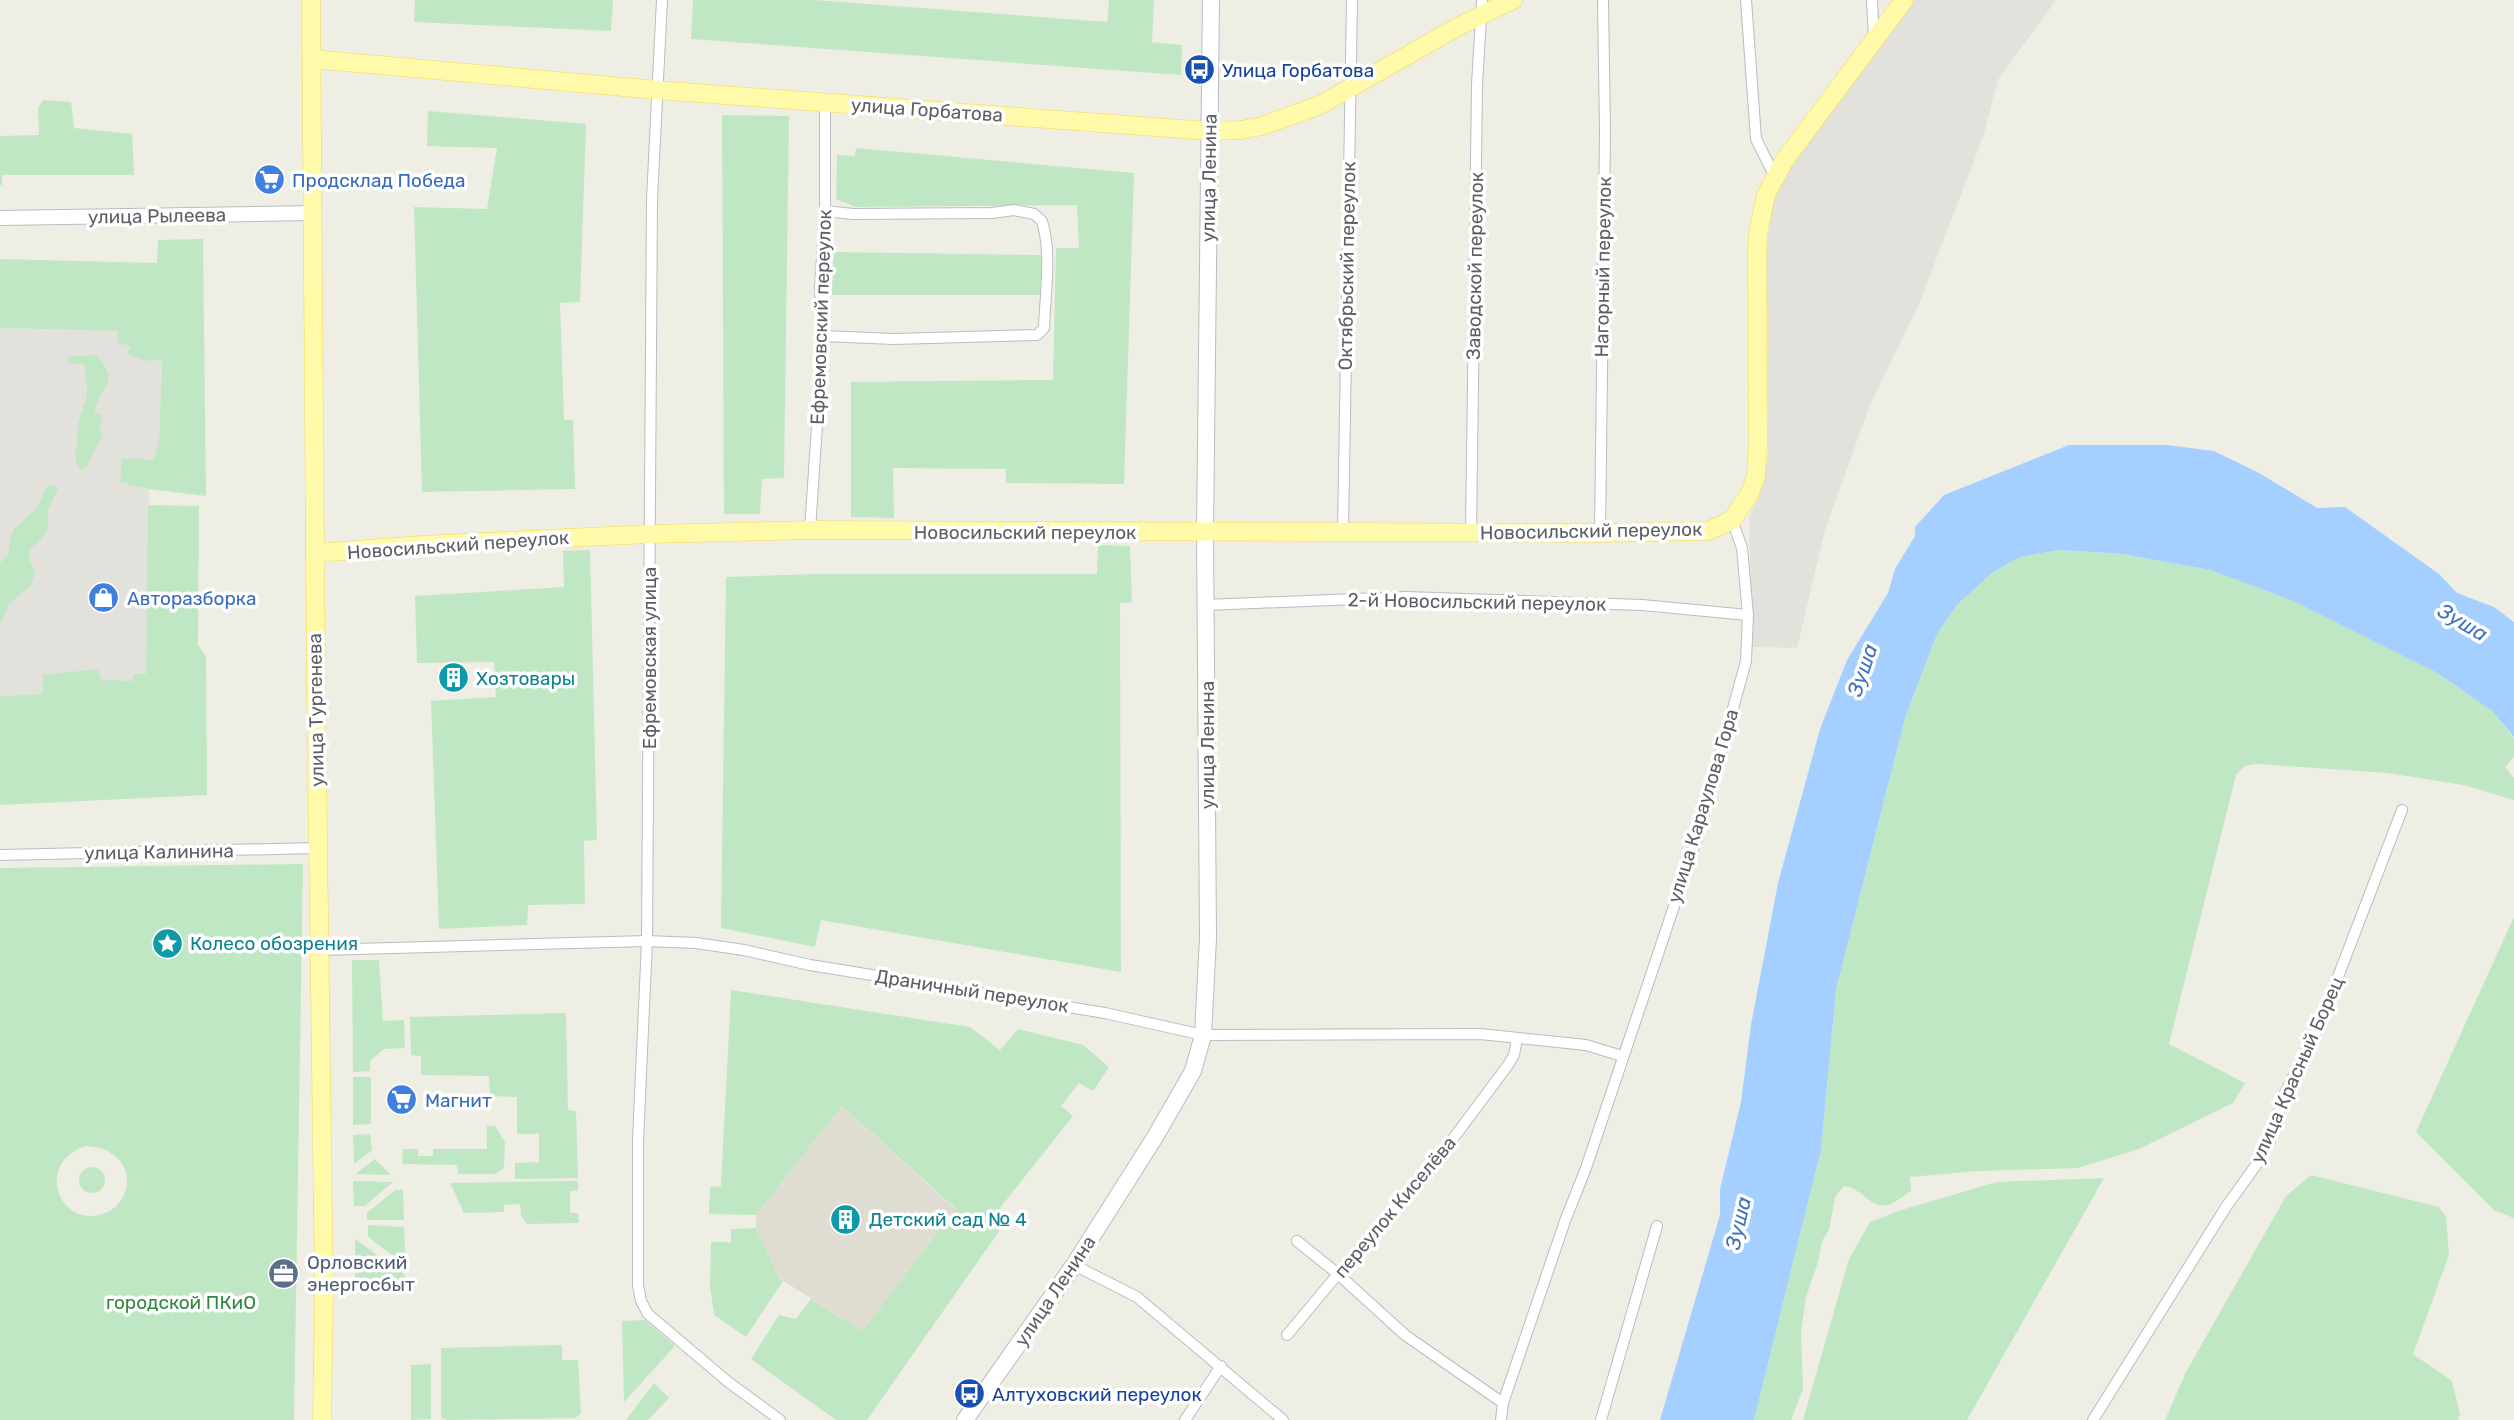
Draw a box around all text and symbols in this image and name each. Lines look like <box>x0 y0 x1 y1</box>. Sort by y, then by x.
bus stop icon: Улица Горбатова <box>1182 53 1216 87</box>
place label: Улица Горбатова <box>1222 59 1374 82</box>
street label: улица Горбатова <box>850 93 1004 127</box>
street label: улица Ленина <box>1196 114 1222 242</box>
street label: Октябрьский переулок <box>1334 161 1360 371</box>
supermarket icon: Продсклад Победа <box>252 163 286 197</box>
place label: Продсклад Победа <box>292 169 465 192</box>
street label: Заводской переулок <box>1462 172 1488 360</box>
street label: Нагорный переулок <box>1590 176 1616 358</box>
street label: улица Рылеева <box>88 203 226 229</box>
street label: Ефремовский переулок <box>806 209 836 425</box>
street label: Новосильский переулок <box>1480 518 1702 544</box>
street label: Новосильский переулок <box>914 521 1136 544</box>
street label: Новосильский переулок <box>346 526 570 564</box>
street label: Ефремовская улица <box>638 567 661 749</box>
shop icon: Авторазборка <box>87 581 121 615</box>
place label: Авторазборка <box>127 587 257 610</box>
street label: 2-й Новосильский переулок <box>1347 588 1607 616</box>
water label: Зуша <box>2433 597 2492 646</box>
street label: улица Тургенева <box>303 633 329 787</box>
water label: Зуша <box>1841 641 1883 700</box>
building icon: Хозтовары <box>436 661 470 695</box>
place label: Хозтовары <box>476 667 575 690</box>
street label: улица Ленина <box>1196 681 1219 809</box>
street label: улица Караулова Гора <box>1663 706 1743 906</box>
street label: улица Калинина <box>84 839 234 865</box>
place icon: Колесо обозрения <box>150 926 184 960</box>
place label: Колесо обозрения <box>190 932 358 955</box>
street label: Драничный переулок <box>874 964 1070 1018</box>
street label: улица Красный Борец <box>2245 973 2349 1167</box>
supermarket icon: Магнит <box>385 1083 419 1117</box>
place label: Магнит <box>425 1089 492 1112</box>
street label: переулок Киселёва <box>1329 1132 1461 1282</box>
water label: Зуша <box>1720 1194 1756 1253</box>
building icon: Детский сад № 4 <box>829 1202 863 1236</box>
place label: Детский сад № 4 <box>869 1208 1027 1231</box>
street label: улица Ленина <box>1010 1231 1100 1351</box>
place label: Орловский энергосбыт <box>307 1251 415 1296</box>
office icon: Орловский энергосбыт <box>267 1256 301 1290</box>
park label: городской ПКиО <box>106 1291 256 1314</box>
bus stop icon: Алтуховский переулок <box>952 1377 986 1411</box>
place label: Алтуховский переулок <box>992 1383 1202 1406</box>

